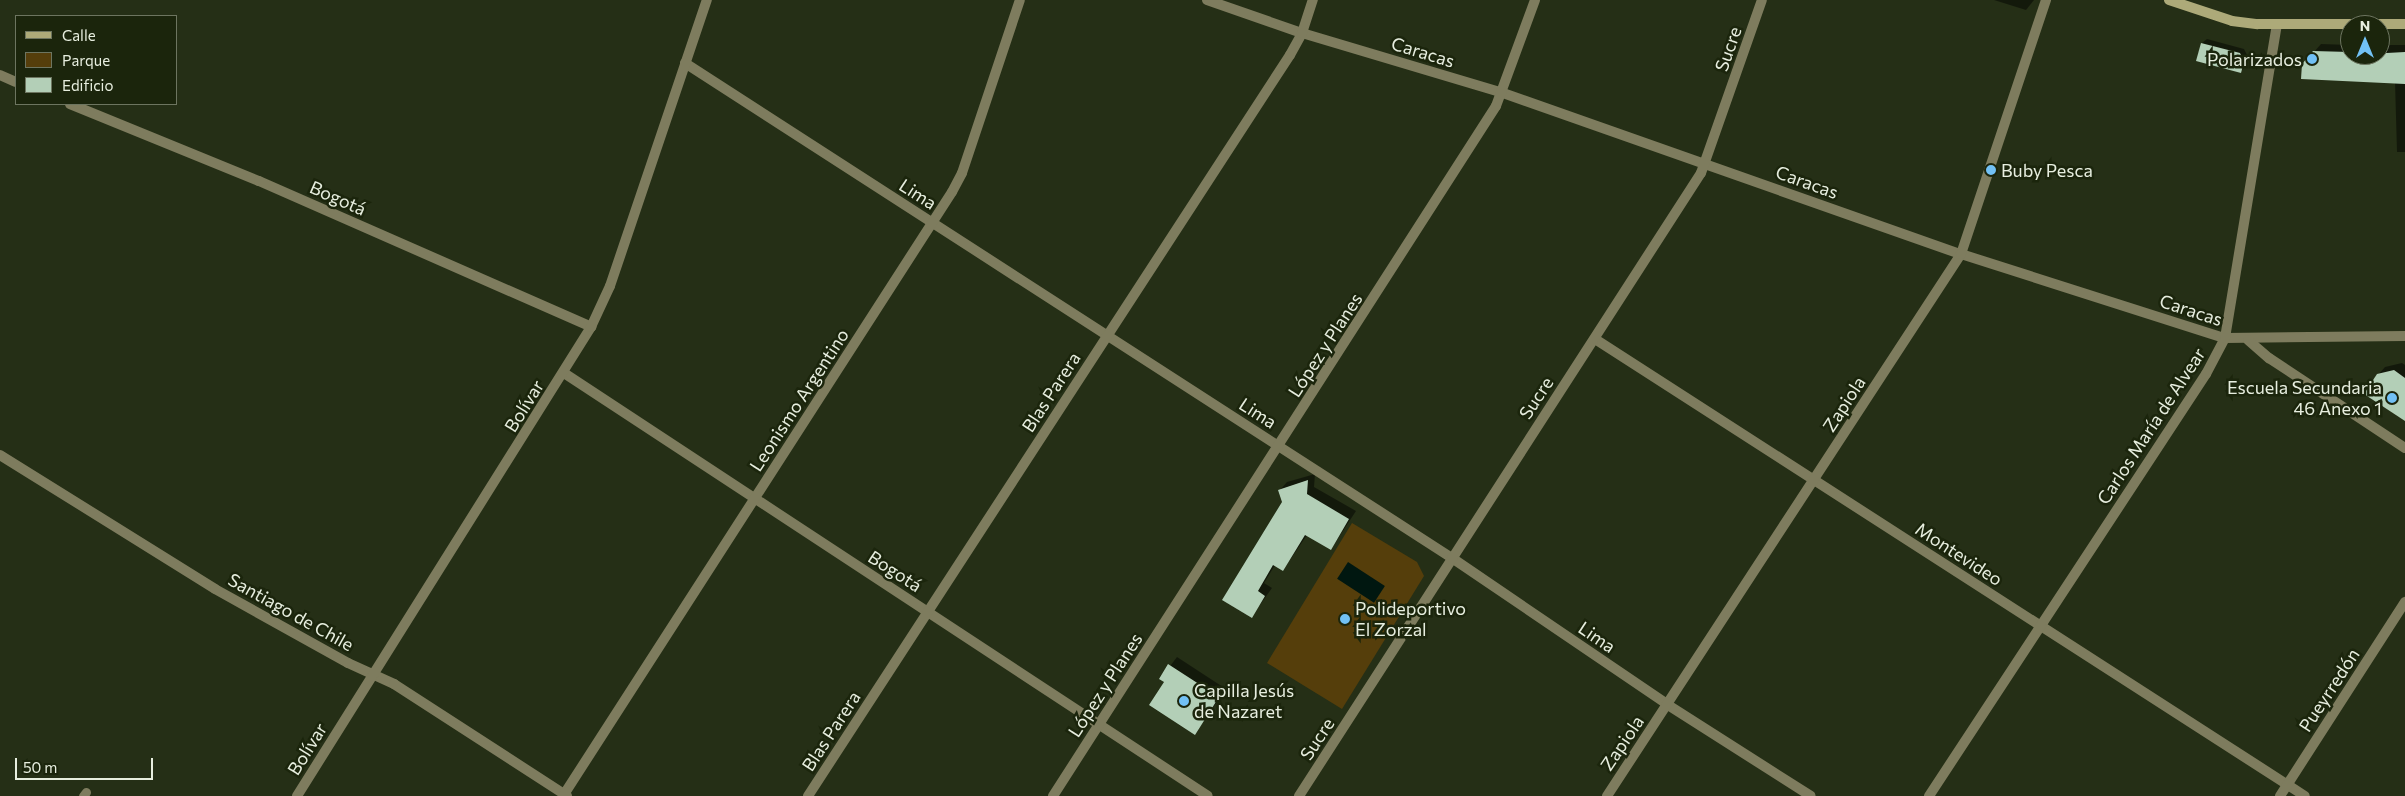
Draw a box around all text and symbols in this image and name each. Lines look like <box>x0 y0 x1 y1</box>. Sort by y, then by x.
legend <box>15 15 178 105</box>
north arrow <box>2340 15 2390 65</box>
text: N <box>2360 17 2370 34</box>
street label: Sucre <box>1710 24 1746 74</box>
text: Calle <box>62 26 96 44</box>
street label: Caracas <box>1389 32 1457 72</box>
place label: Polarizados <box>2207 48 2302 70</box>
text: Parque <box>62 51 110 69</box>
marker: Polarizados <box>2306 53 2318 65</box>
text: Edificio <box>62 76 113 94</box>
place label: Buby Pesca <box>2001 159 2093 181</box>
street label: Caracas <box>1773 161 1841 203</box>
marker: Buby Pesca <box>1985 164 1997 176</box>
street label: Lima <box>895 174 941 214</box>
street label: Bogotá <box>307 176 369 220</box>
street label: López y Planes <box>1283 289 1367 401</box>
street label: Caracas <box>2157 290 2225 330</box>
street label: Leonismo Argentino <box>745 325 853 475</box>
street label: Carlos María de Alvear <box>2092 344 2210 508</box>
street label: Blas Parera <box>1017 348 1085 436</box>
street label: Zapiola <box>1818 372 1870 436</box>
street label: Sucre <box>1514 373 1558 423</box>
street label: Bolívar <box>500 376 548 436</box>
place label: Escuela Secundaria 46 Anexo 1 <box>2227 377 2382 419</box>
marker: Escuela Secundaria 46 Anexo 1 <box>2386 392 2398 404</box>
street label: Lima <box>1235 393 1281 433</box>
street label: Montevideo <box>1911 518 2007 590</box>
street label: Bogotá <box>864 546 926 596</box>
street label: Santiago de Chile <box>224 569 358 655</box>
place label: Polideportivo El Zorzal <box>1355 598 1466 640</box>
marker: Polideportivo El Zorzal <box>1339 613 1351 625</box>
street label: Lima <box>1574 617 1620 657</box>
street label: López y Planes <box>1063 629 1147 741</box>
street label: Pueyrredón <box>2294 644 2364 736</box>
place label: Capilla Jesús de Nazaret <box>1194 680 1294 722</box>
street label: Blas Parera <box>797 687 865 775</box>
marker: Capilla Jesús de Nazaret <box>1178 695 1190 707</box>
street label: Zapiola <box>1596 711 1648 775</box>
street label: Sucre <box>1295 714 1339 764</box>
street label: Bolívar <box>283 719 331 779</box>
scale bar <box>18 748 155 780</box>
text: 50 m <box>23 758 57 776</box>

